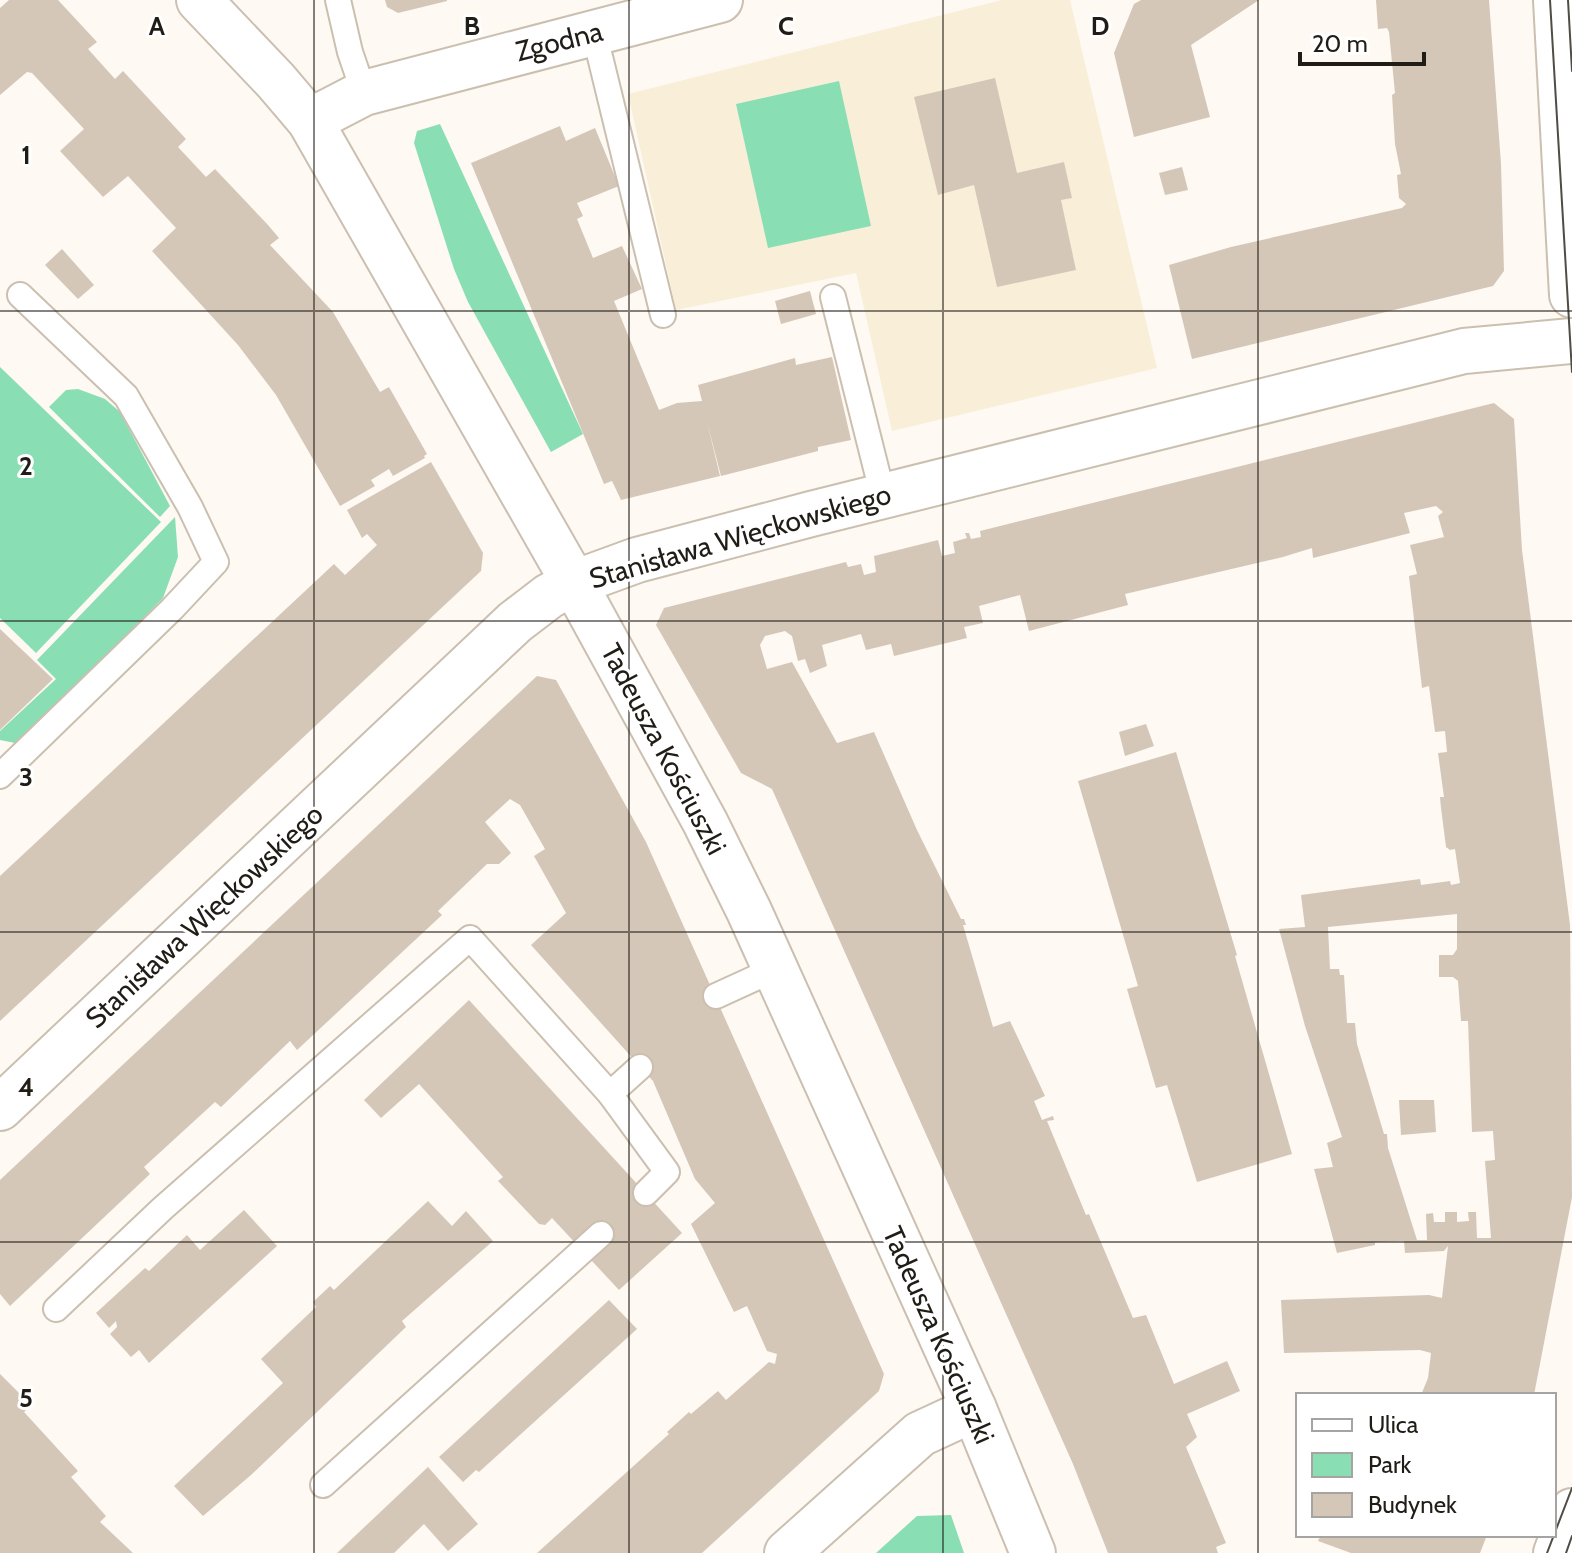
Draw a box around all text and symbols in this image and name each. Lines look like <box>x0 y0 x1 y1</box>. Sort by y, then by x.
text: A <box>149 10 166 42</box>
text: B <box>464 10 480 42</box>
text: C <box>778 10 794 42</box>
text: D <box>1091 10 1109 42</box>
street label: Zgodna <box>512 14 607 68</box>
scale bar <box>1300 16 1424 66</box>
text: 20 m <box>1312 29 1368 58</box>
text: 1 <box>21 139 31 171</box>
text: 2 <box>19 450 33 482</box>
street label: Stanisława Więckowskiego <box>585 477 895 595</box>
street label: Tadeusza Kościuszki <box>594 638 734 860</box>
text: 3 <box>19 761 33 793</box>
street label: Stanisława Więckowskiego <box>78 797 330 1035</box>
text: 4 <box>18 1071 34 1103</box>
street label: Tadeusza Kościuszki <box>876 1221 1002 1449</box>
text: 5 <box>19 1382 33 1414</box>
legend <box>1296 1393 1556 1537</box>
text: Ulica <box>1368 1410 1419 1439</box>
text: Park <box>1368 1450 1411 1479</box>
text: Budynek <box>1368 1490 1457 1519</box>

